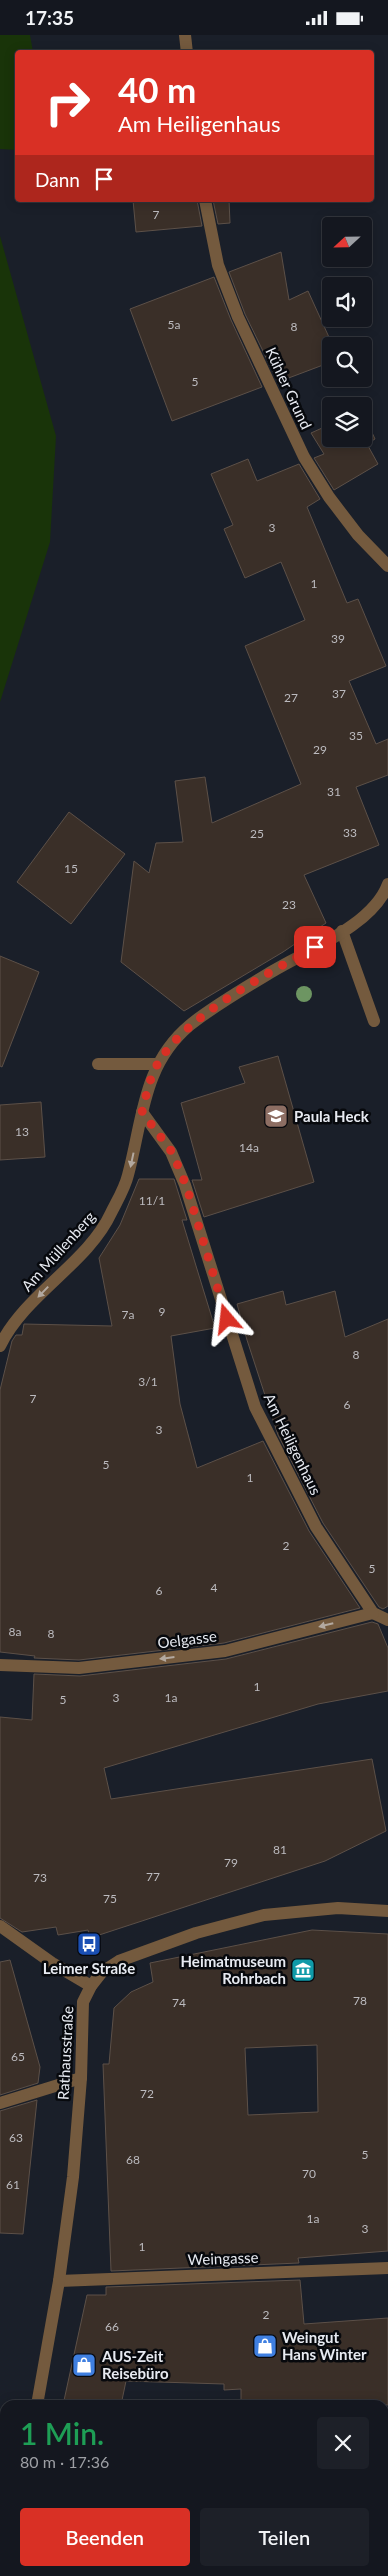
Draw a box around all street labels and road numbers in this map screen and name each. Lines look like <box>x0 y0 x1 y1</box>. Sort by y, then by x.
street label: Kühler Grund <box>262 344 316 432</box>
street label: Am Müllenberg <box>17 1207 99 1295</box>
street label: Am Heiligenhaus <box>261 1390 325 1498</box>
street label: Oelgasse <box>156 1626 218 1652</box>
street label: Rathausstraße <box>54 2006 76 2100</box>
street label: Weingasse <box>187 2248 259 2268</box>

